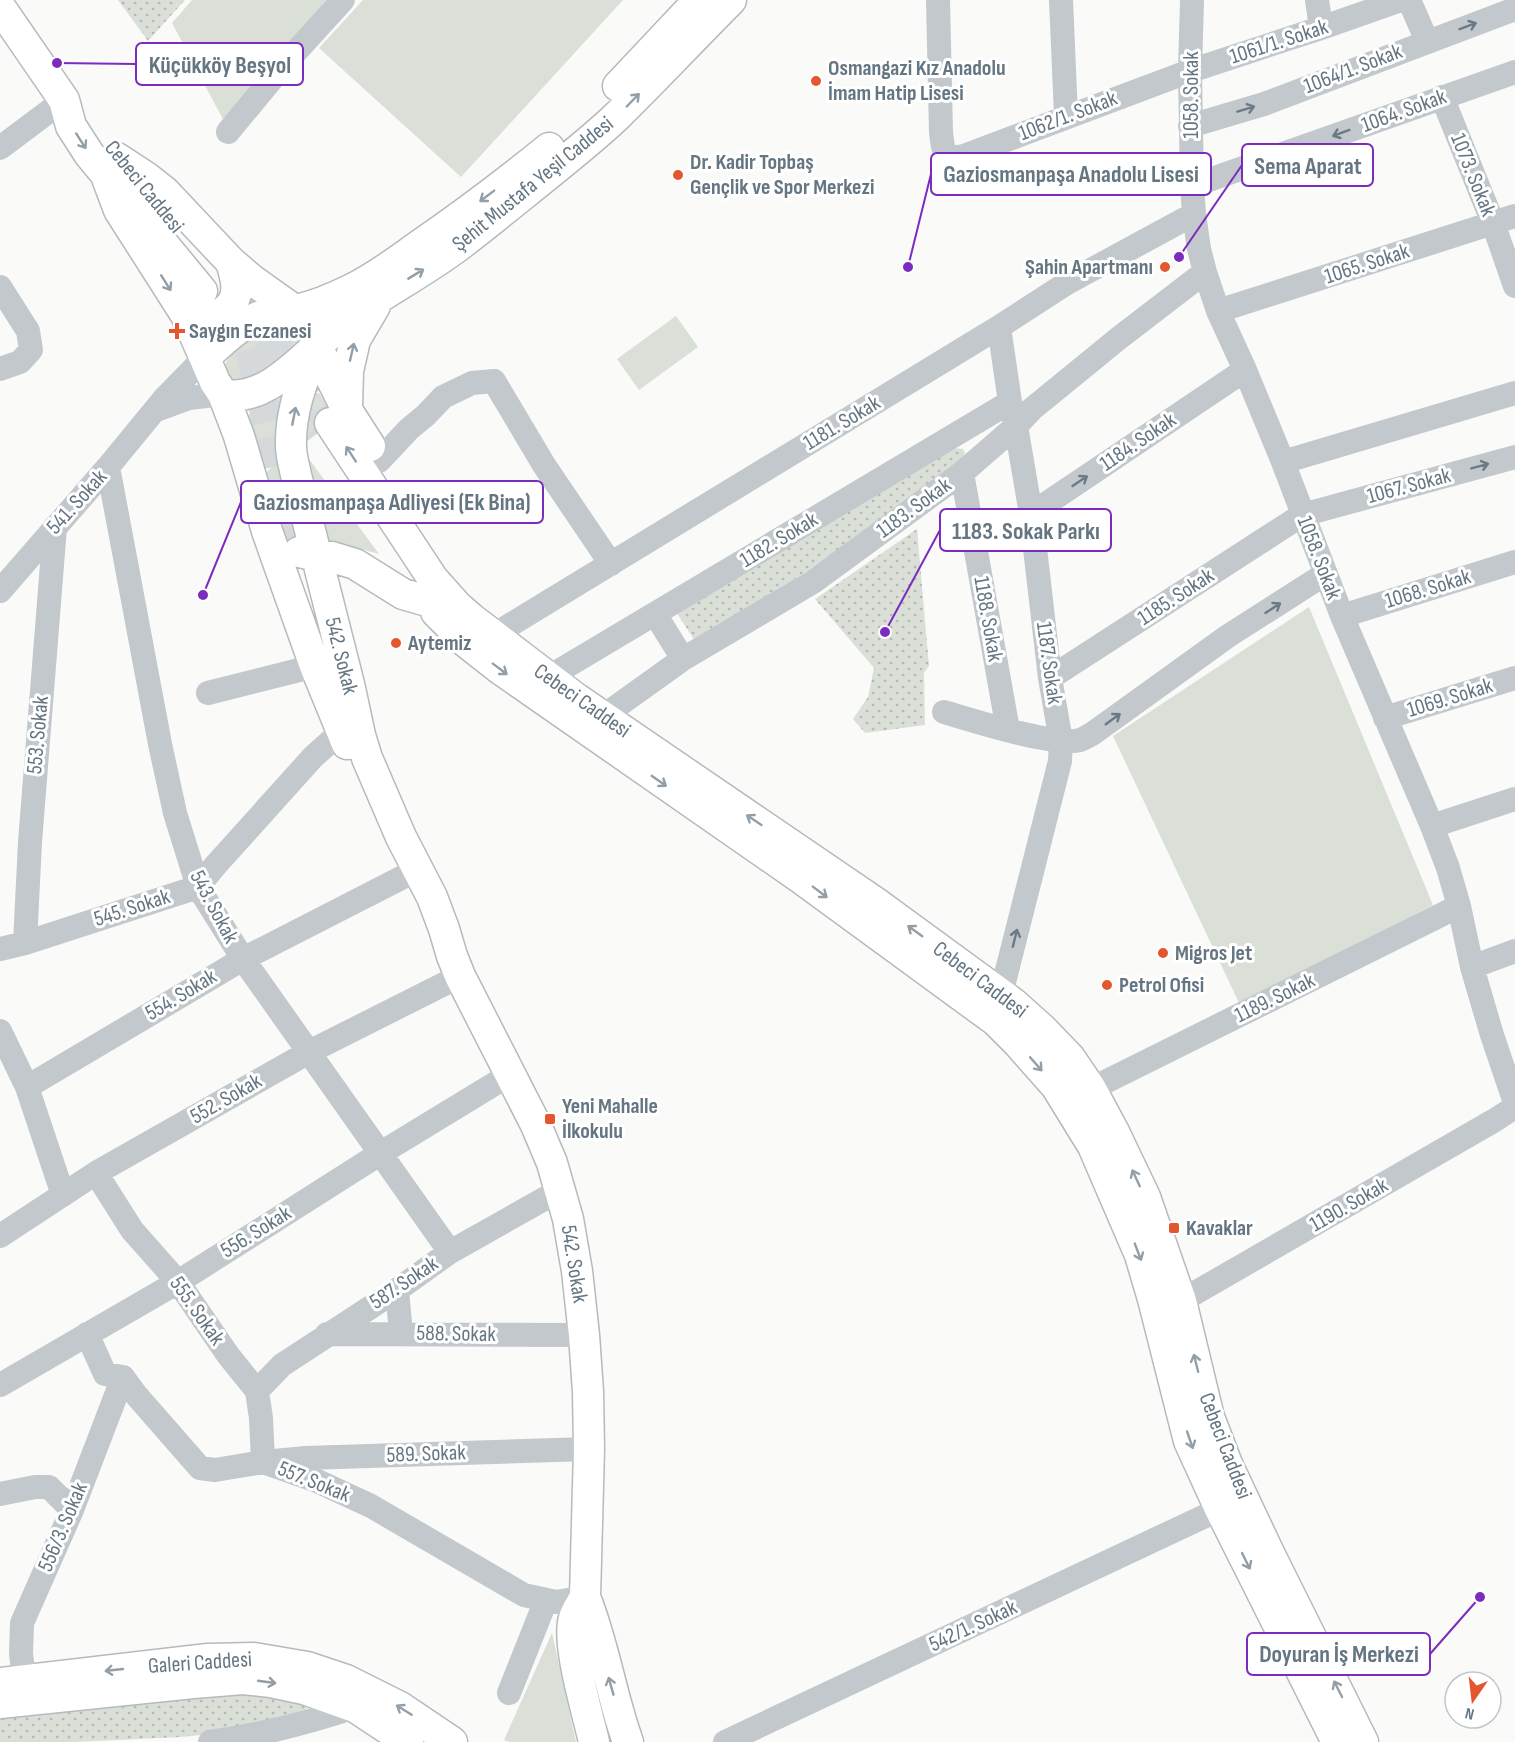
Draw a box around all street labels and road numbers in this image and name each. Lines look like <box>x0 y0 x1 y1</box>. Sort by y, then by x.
street label: 1061/1. Sokak <box>1227 13 1332 71</box>
street label: 1064/1. Sokak <box>1300 38 1406 100</box>
street label: 1058. Sokak <box>1178 51 1205 139</box>
street label: 1064. Sokak <box>1358 83 1451 139</box>
street label: 1062/1. Sokak <box>1015 85 1122 147</box>
street label: Şehit Mustafa Yeşil Caddesi <box>447 111 619 257</box>
street label: 1073. Sokak <box>1444 130 1502 221</box>
street label: Cebeci Caddesi <box>98 135 190 239</box>
street label: 1065. Sokak <box>1321 237 1413 290</box>
street label: 1181. Sokak <box>799 389 886 456</box>
street label: 1184. Sokak <box>1095 406 1182 477</box>
street label: 1067. Sokak <box>1364 462 1454 510</box>
street label: 541. Sokak <box>41 464 114 540</box>
street label: 1183. Sokak <box>871 472 957 544</box>
street label: 1182. Sokak <box>735 506 823 574</box>
street label: 1058. Sokak <box>1291 512 1347 604</box>
street label: 1185. Sokak <box>1133 562 1220 632</box>
street label: 1068. Sokak <box>1382 563 1475 615</box>
street label: 1188. Sokak <box>967 574 1009 664</box>
street label: 542. Sokak <box>318 615 364 698</box>
street label: 1187. Sokak <box>1030 620 1068 707</box>
street label: Cebeci Caddesi <box>529 658 635 744</box>
street label: 1069. Sokak <box>1404 672 1496 724</box>
street label: 553. Sokak <box>21 694 55 775</box>
street label: 543. Sokak <box>184 866 245 949</box>
street label: 545. Sokak <box>91 883 174 933</box>
street label: Cebeci Caddesi <box>927 936 1033 1024</box>
street label: 554. Sokak <box>140 963 222 1027</box>
street label: 1189. Sokak <box>1231 967 1320 1029</box>
street label: 552. Sokak <box>185 1067 267 1130</box>
street label: 1190. Sokak <box>1305 1172 1393 1238</box>
street label: 556. Sokak <box>216 1200 297 1264</box>
street label: 542. Sokak <box>555 1223 594 1306</box>
street label: 587. Sokak <box>365 1250 444 1316</box>
street label: 555. Sokak <box>164 1271 231 1351</box>
street label: 588. Sokak <box>416 1320 497 1348</box>
street label: Cebeci Caddesi <box>1192 1389 1258 1503</box>
street label: 589. Sokak <box>386 1439 467 1469</box>
street label: 557. Sokak <box>274 1455 355 1509</box>
street label: 556/3. Sokak <box>32 1478 94 1576</box>
street label: 542/1. Sokak <box>925 1594 1022 1658</box>
street label: Galeri Caddesi <box>147 1646 253 1680</box>

